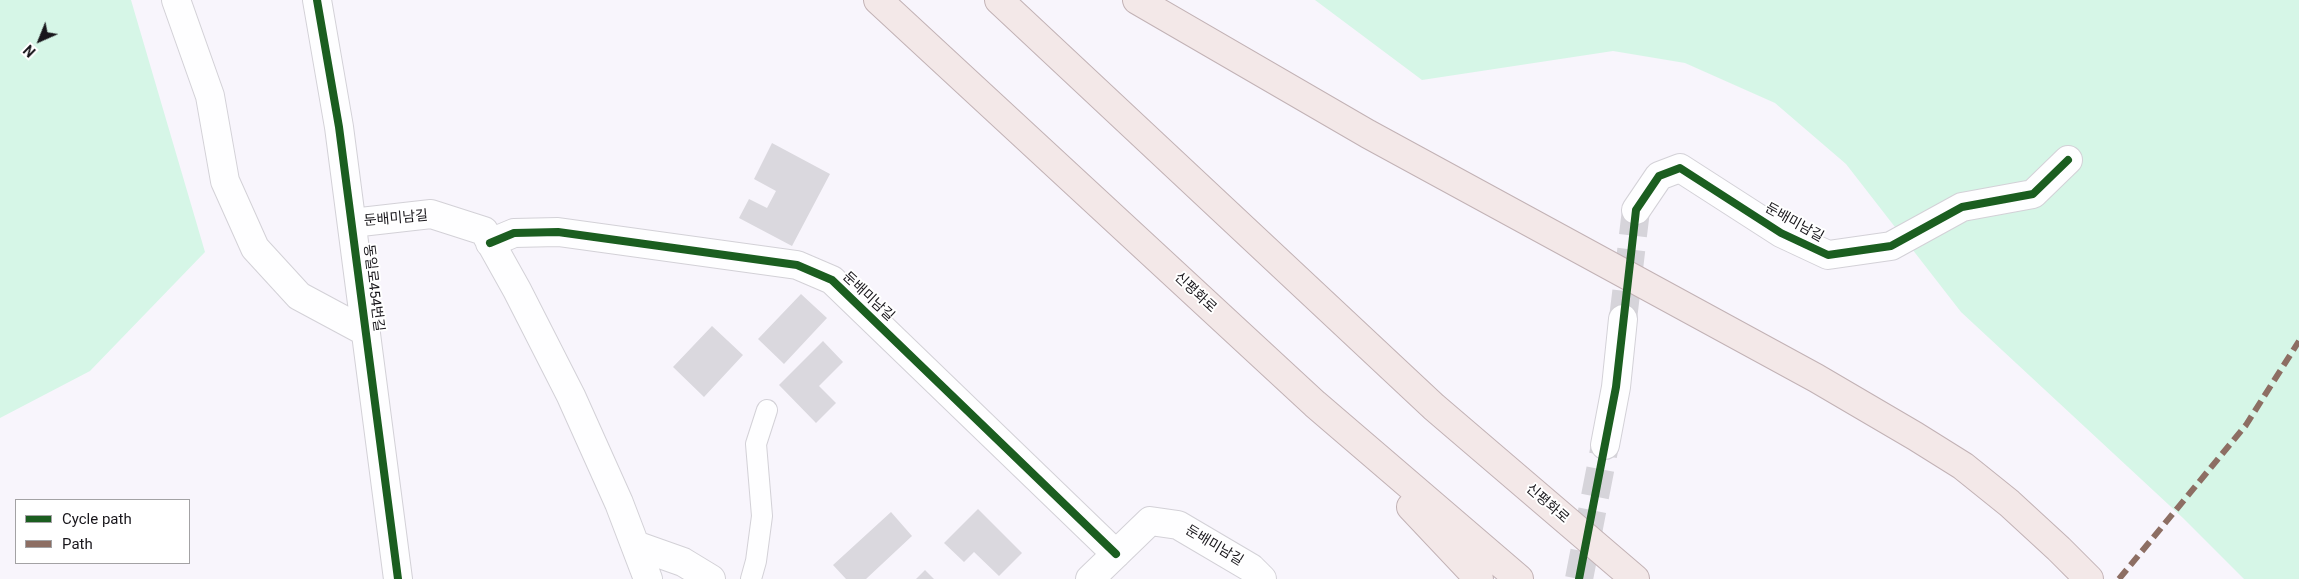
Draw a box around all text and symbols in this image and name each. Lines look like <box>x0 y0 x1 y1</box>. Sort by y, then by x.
north arrow <box>15 15 65 65</box>
text: N <box>20 42 39 60</box>
street label: 둔배미남길 <box>1762 200 1826 246</box>
street label: 둔배미남길 <box>363 208 429 230</box>
street label: 동일로454번길 <box>359 243 387 333</box>
street label: 둔배미남길 <box>839 269 897 325</box>
street label: 신평화로 <box>1170 269 1220 317</box>
street label: 신평화로 <box>1522 481 1572 527</box>
legend <box>15 499 190 564</box>
text: Cycle path <box>62 510 132 528</box>
street label: 둔배미남길 <box>1182 522 1246 570</box>
text: Path <box>62 535 93 553</box>

